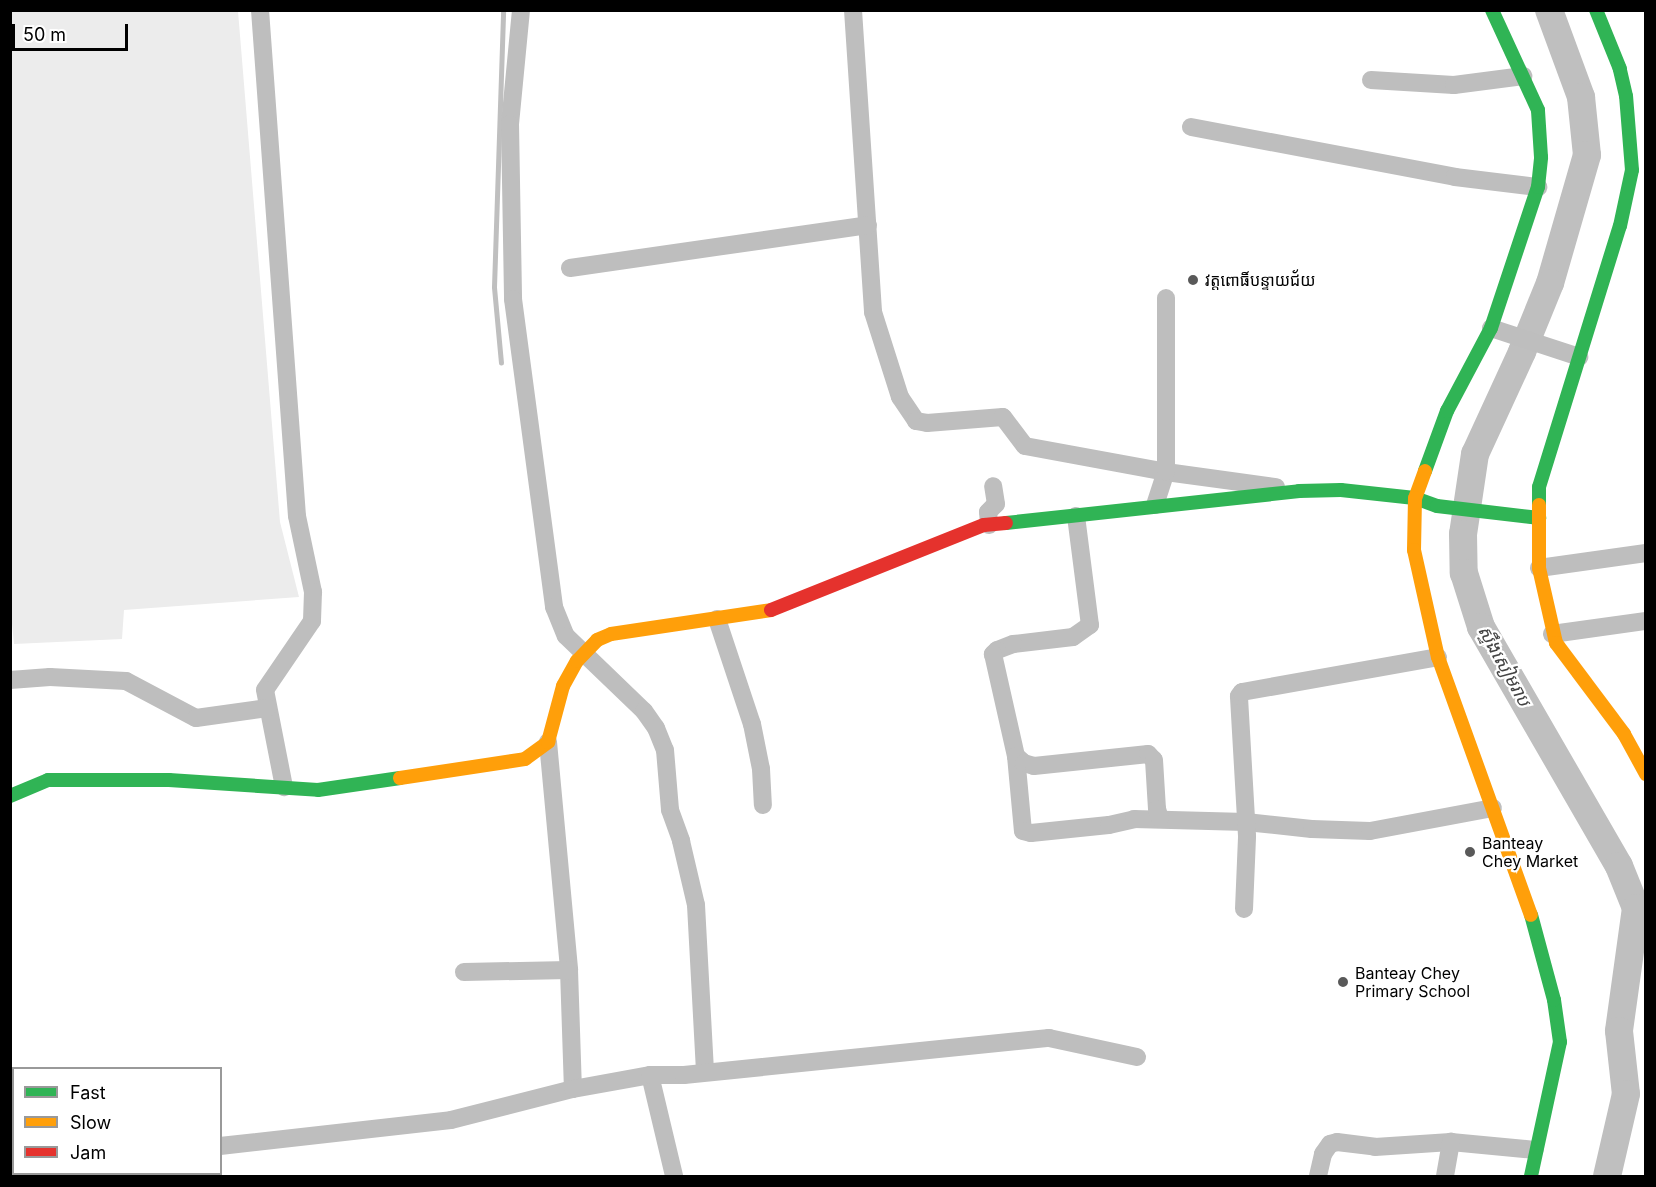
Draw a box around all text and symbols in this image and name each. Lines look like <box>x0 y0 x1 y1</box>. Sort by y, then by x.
scale bar <box>15 12 130 50</box>
text: 50 m <box>23 24 66 45</box>
place label: វត្តពោធិ៍បន្ទាយជ័យ <box>1205 270 1316 290</box>
marker: វត្តពោធិ៍បន្ទាយជ័យ <box>1186 273 1200 287</box>
water label: ស្ទឹងសៀមរាប <box>1473 622 1535 710</box>
place label: Banteay Chey Market <box>1482 833 1578 871</box>
marker: Banteay Chey Market <box>1463 845 1477 859</box>
place label: Banteay Chey Primary School <box>1355 963 1470 1001</box>
marker: Banteay Chey Primary School <box>1336 975 1350 989</box>
legend <box>12 1067 222 1175</box>
text: Fast <box>70 1082 106 1103</box>
text: Slow <box>70 1112 111 1133</box>
text: Jam <box>70 1142 106 1163</box>

